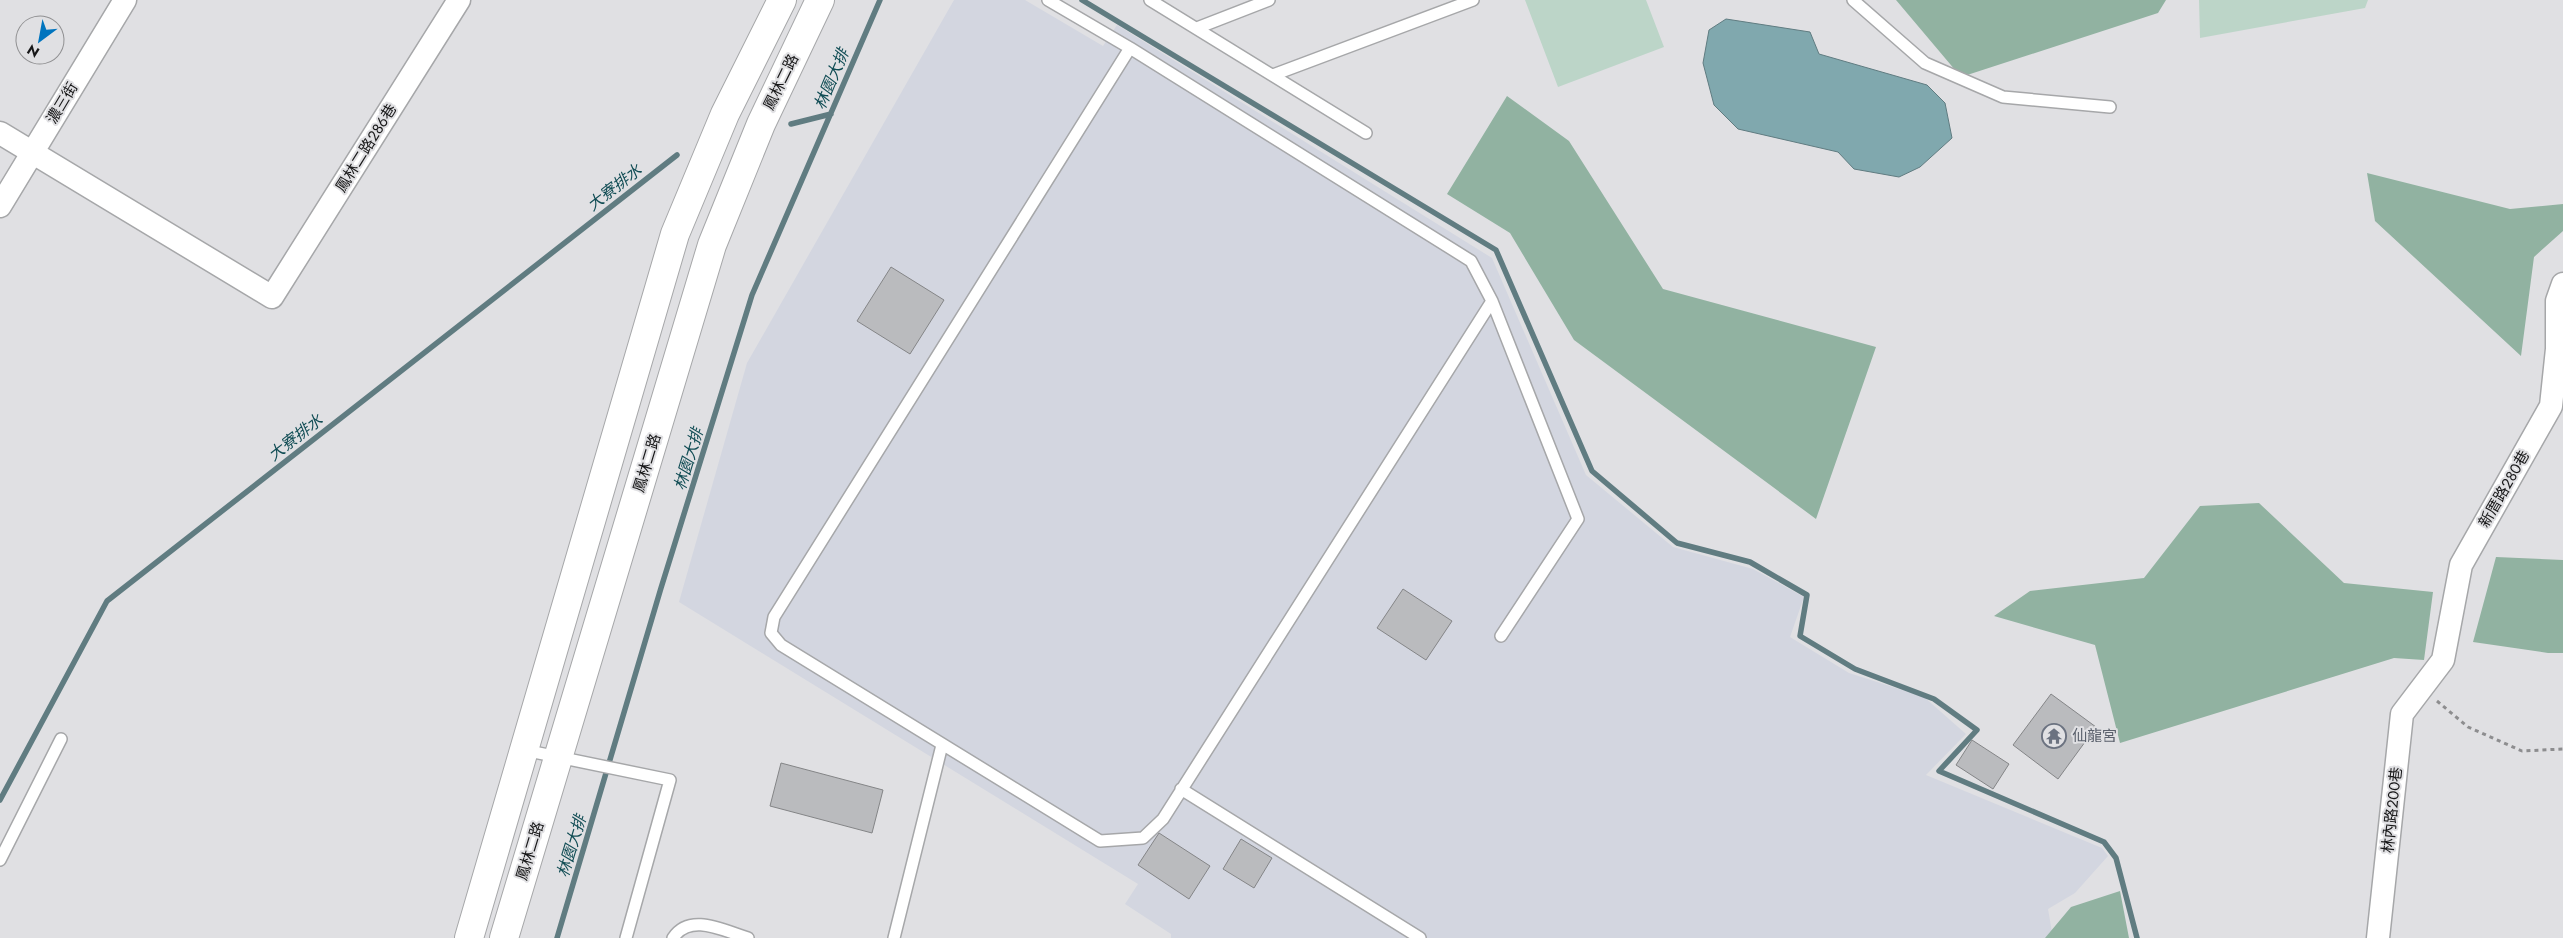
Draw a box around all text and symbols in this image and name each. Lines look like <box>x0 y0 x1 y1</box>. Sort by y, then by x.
north arrow <box>15 15 65 65</box>
text: N <box>23 40 43 62</box>
water label: 林園大排 <box>808 43 855 113</box>
street label: 鳳林二路 <box>758 50 804 114</box>
street label: 濃三街 <box>41 78 83 128</box>
street label: 鳳林二路286巷 <box>330 100 402 196</box>
water label: 大寮排水 <box>582 158 647 216</box>
water label: 大寮排水 <box>263 408 328 466</box>
water label: 林園大排 <box>668 423 709 493</box>
street label: 鳳林二路 <box>628 431 666 495</box>
street label: 新厝路280巷 <box>2473 446 2535 532</box>
temple icon: 仙龍宮 <box>2041 723 2067 749</box>
place label: 仙龍宮 <box>2072 725 2117 747</box>
street label: 林內路200巷 <box>2377 766 2407 854</box>
water label: 林園大排 <box>551 810 592 880</box>
street label: 鳳林二路 <box>511 819 549 883</box>

